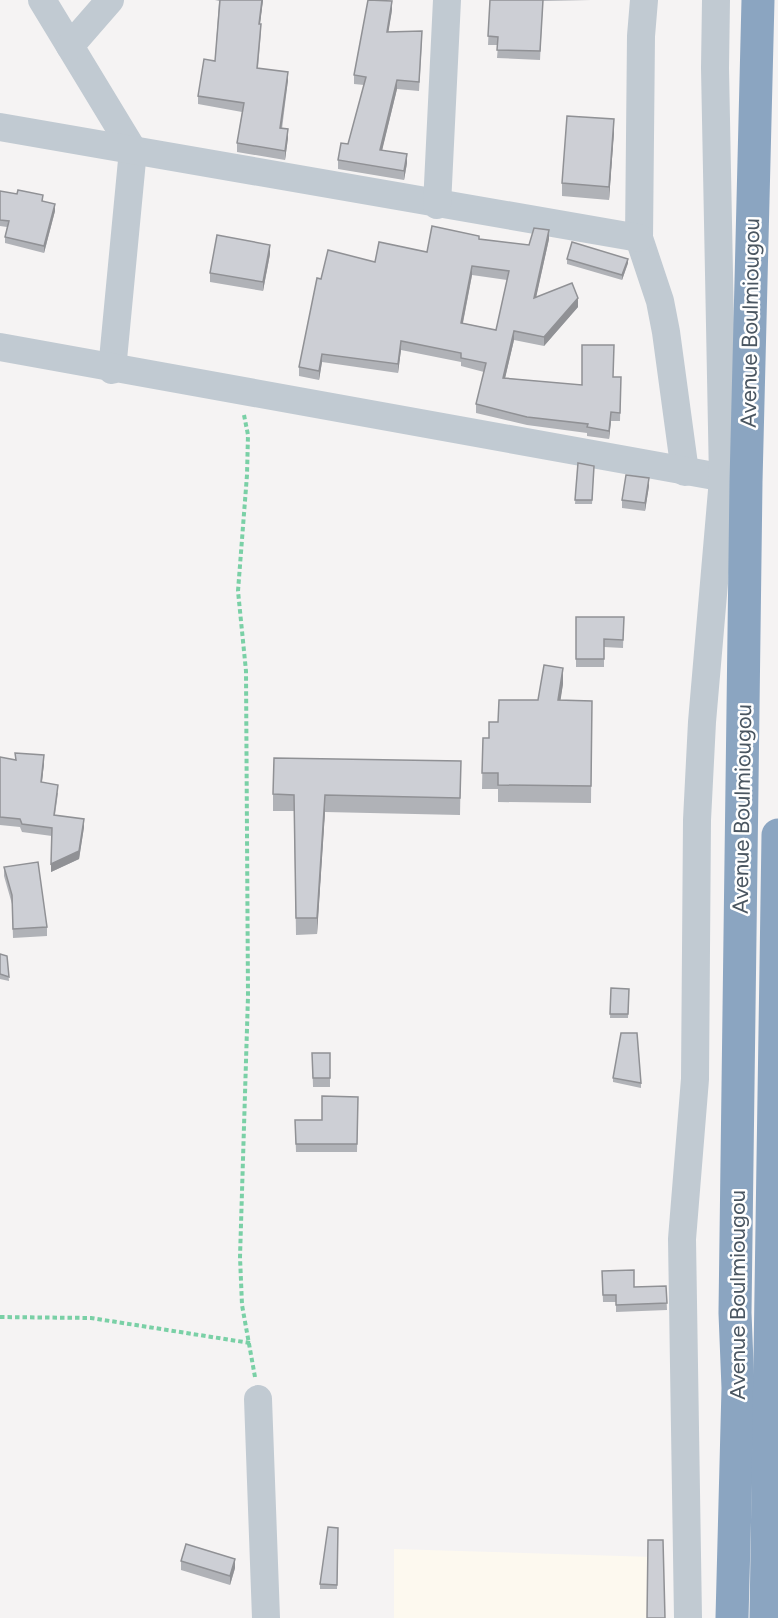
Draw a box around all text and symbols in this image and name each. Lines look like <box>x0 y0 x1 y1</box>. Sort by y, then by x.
street label: Avenue Boulmiougou <box>735 218 765 428</box>
street label: Avenue Boulmiougou <box>727 704 757 914</box>
street label: Avenue Boulmiougou <box>724 1190 751 1400</box>

